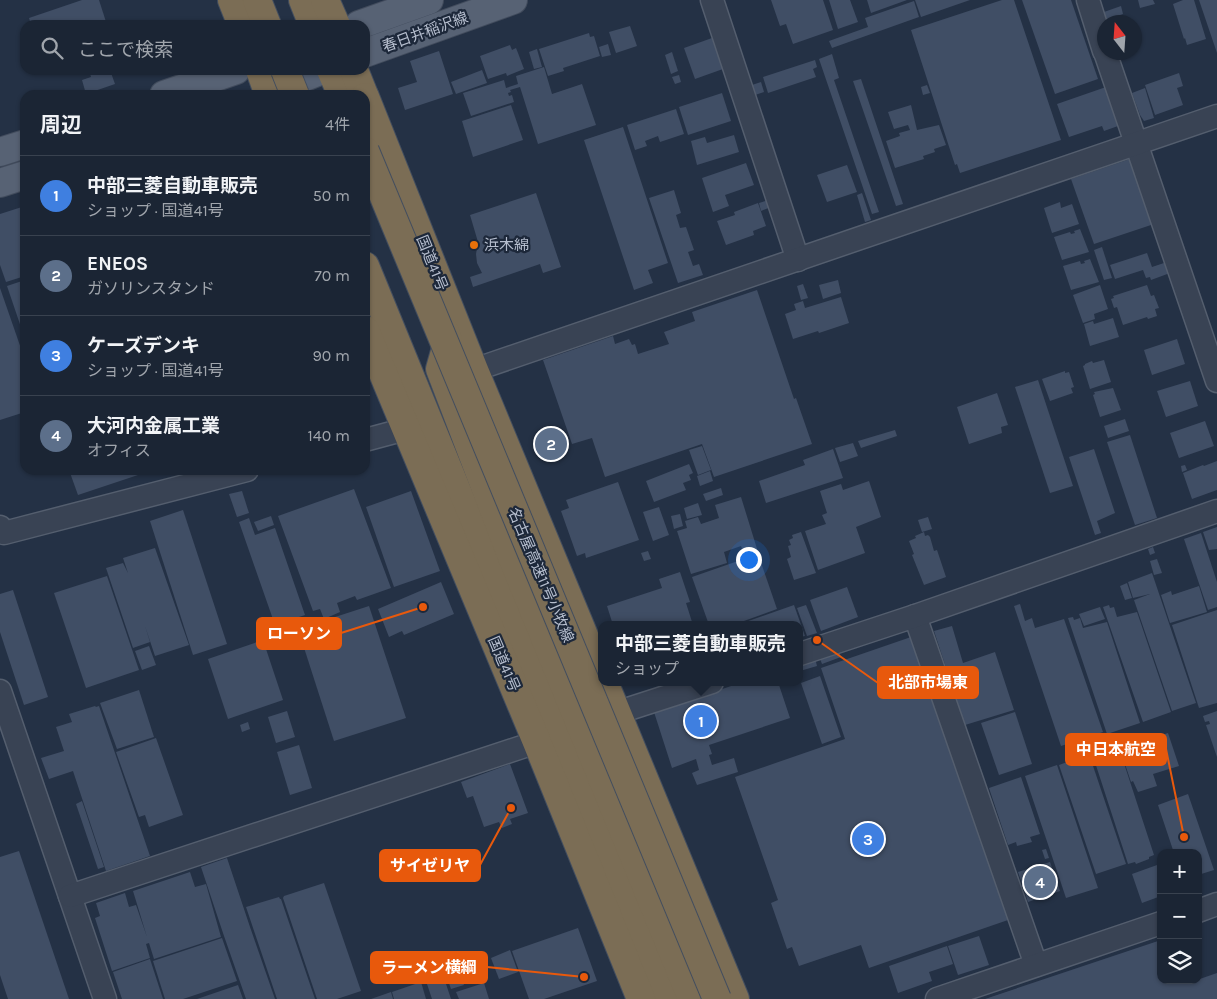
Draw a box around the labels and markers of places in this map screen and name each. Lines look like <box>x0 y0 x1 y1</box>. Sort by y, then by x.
place label: 浜木綿 <box>484 236 529 254</box>
marker: 浜木綿 <box>468 239 480 251</box>
pin: 2 <box>535 425 567 463</box>
callout: ローソン <box>257 618 341 649</box>
callout: 北部市場東 <box>878 667 978 698</box>
pin: 1 <box>685 702 717 740</box>
callout: 中日本航空 <box>1066 734 1166 765</box>
pin: 3 <box>852 820 884 858</box>
callout: サイゼリヤ <box>380 850 480 881</box>
pin: 4 <box>1024 863 1056 901</box>
callout: ラーメン横綱 <box>371 952 487 983</box>

